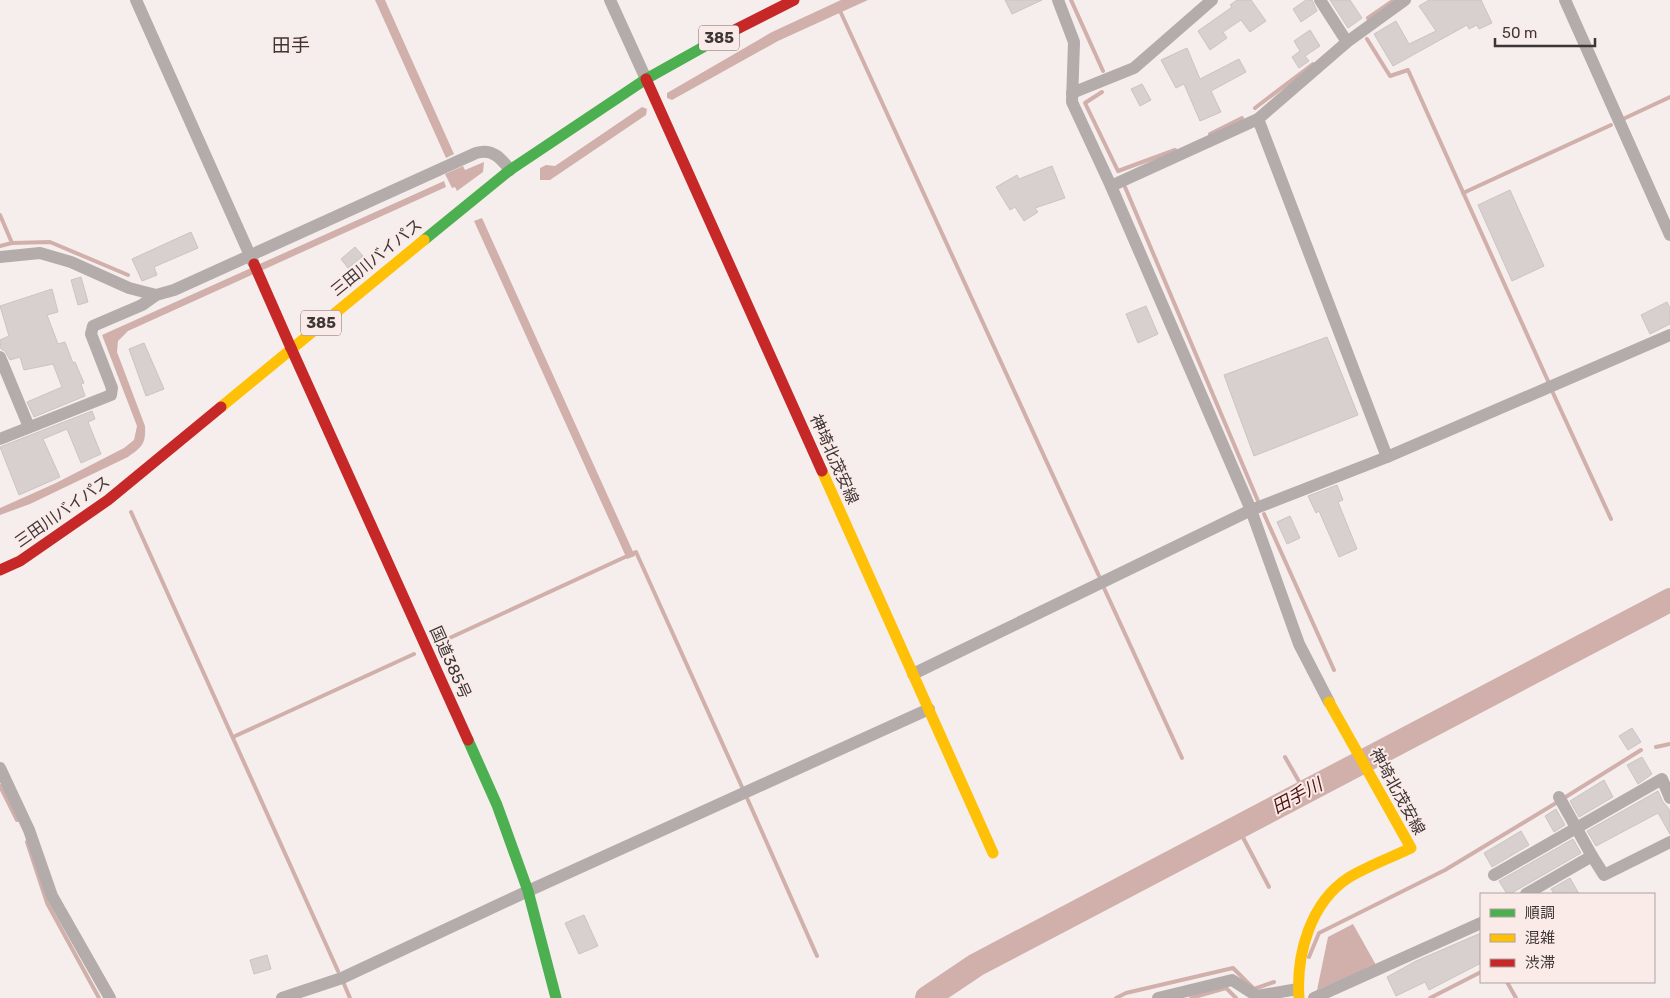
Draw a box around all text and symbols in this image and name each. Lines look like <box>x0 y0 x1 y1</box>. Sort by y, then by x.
scale bar <box>1495 15 1595 47</box>
text: 50 m <box>1502 24 1537 42</box>
road number: 385 <box>699 26 739 50</box>
district label: 田手 <box>272 34 310 57</box>
street label: 三田川バイパス <box>327 215 426 300</box>
road number: 385 <box>301 310 341 336</box>
street label: 神埼北茂安線 <box>806 411 863 507</box>
street label: 三田川バイパス <box>11 472 113 551</box>
street label: 国道385号 <box>426 623 475 701</box>
street label: 神埼北茂安線 <box>1366 745 1429 838</box>
water label: 田手川 <box>1268 773 1328 818</box>
legend <box>1480 893 1655 983</box>
text: 順調 <box>1525 904 1555 922</box>
text: 混雑 <box>1525 929 1555 947</box>
text: 渋滞 <box>1525 954 1555 972</box>

